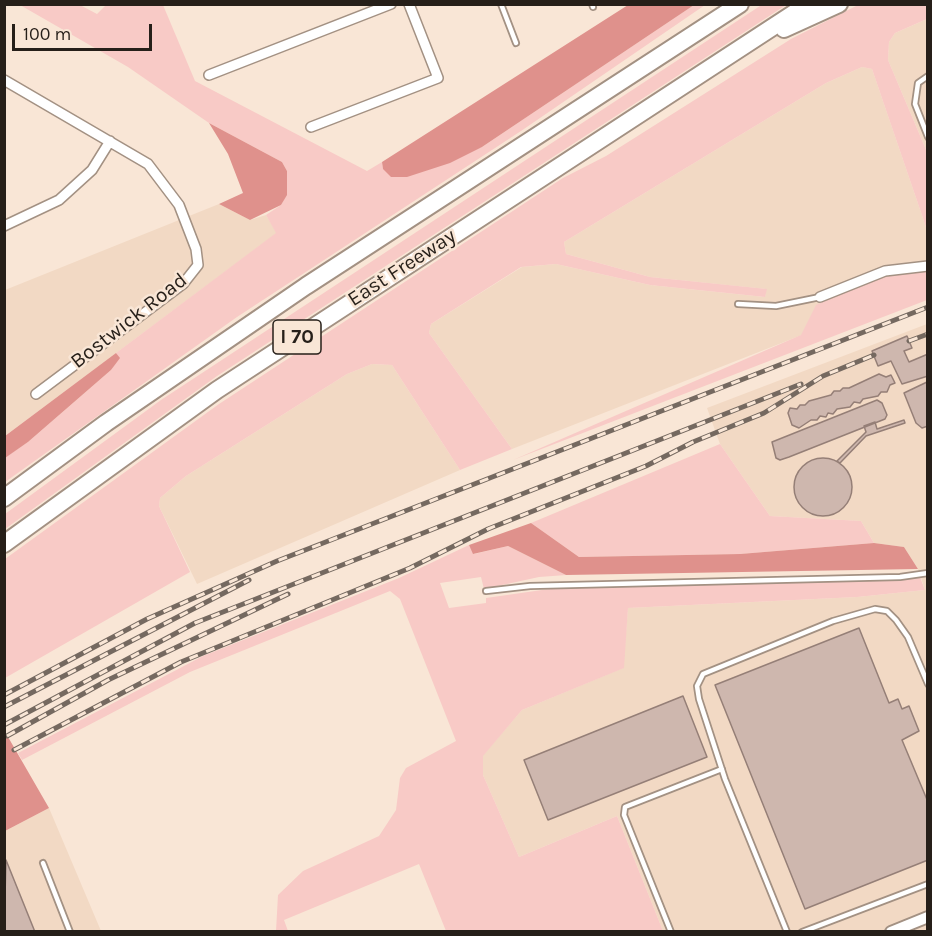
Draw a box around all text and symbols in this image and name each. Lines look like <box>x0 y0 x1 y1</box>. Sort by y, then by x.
scale bar <box>15 12 154 50</box>
text: 100 m <box>23 23 71 45</box>
street label: East Freeway <box>343 224 461 312</box>
street label: Bostwick Road <box>66 268 192 374</box>
road number: I 70 <box>273 320 321 354</box>

